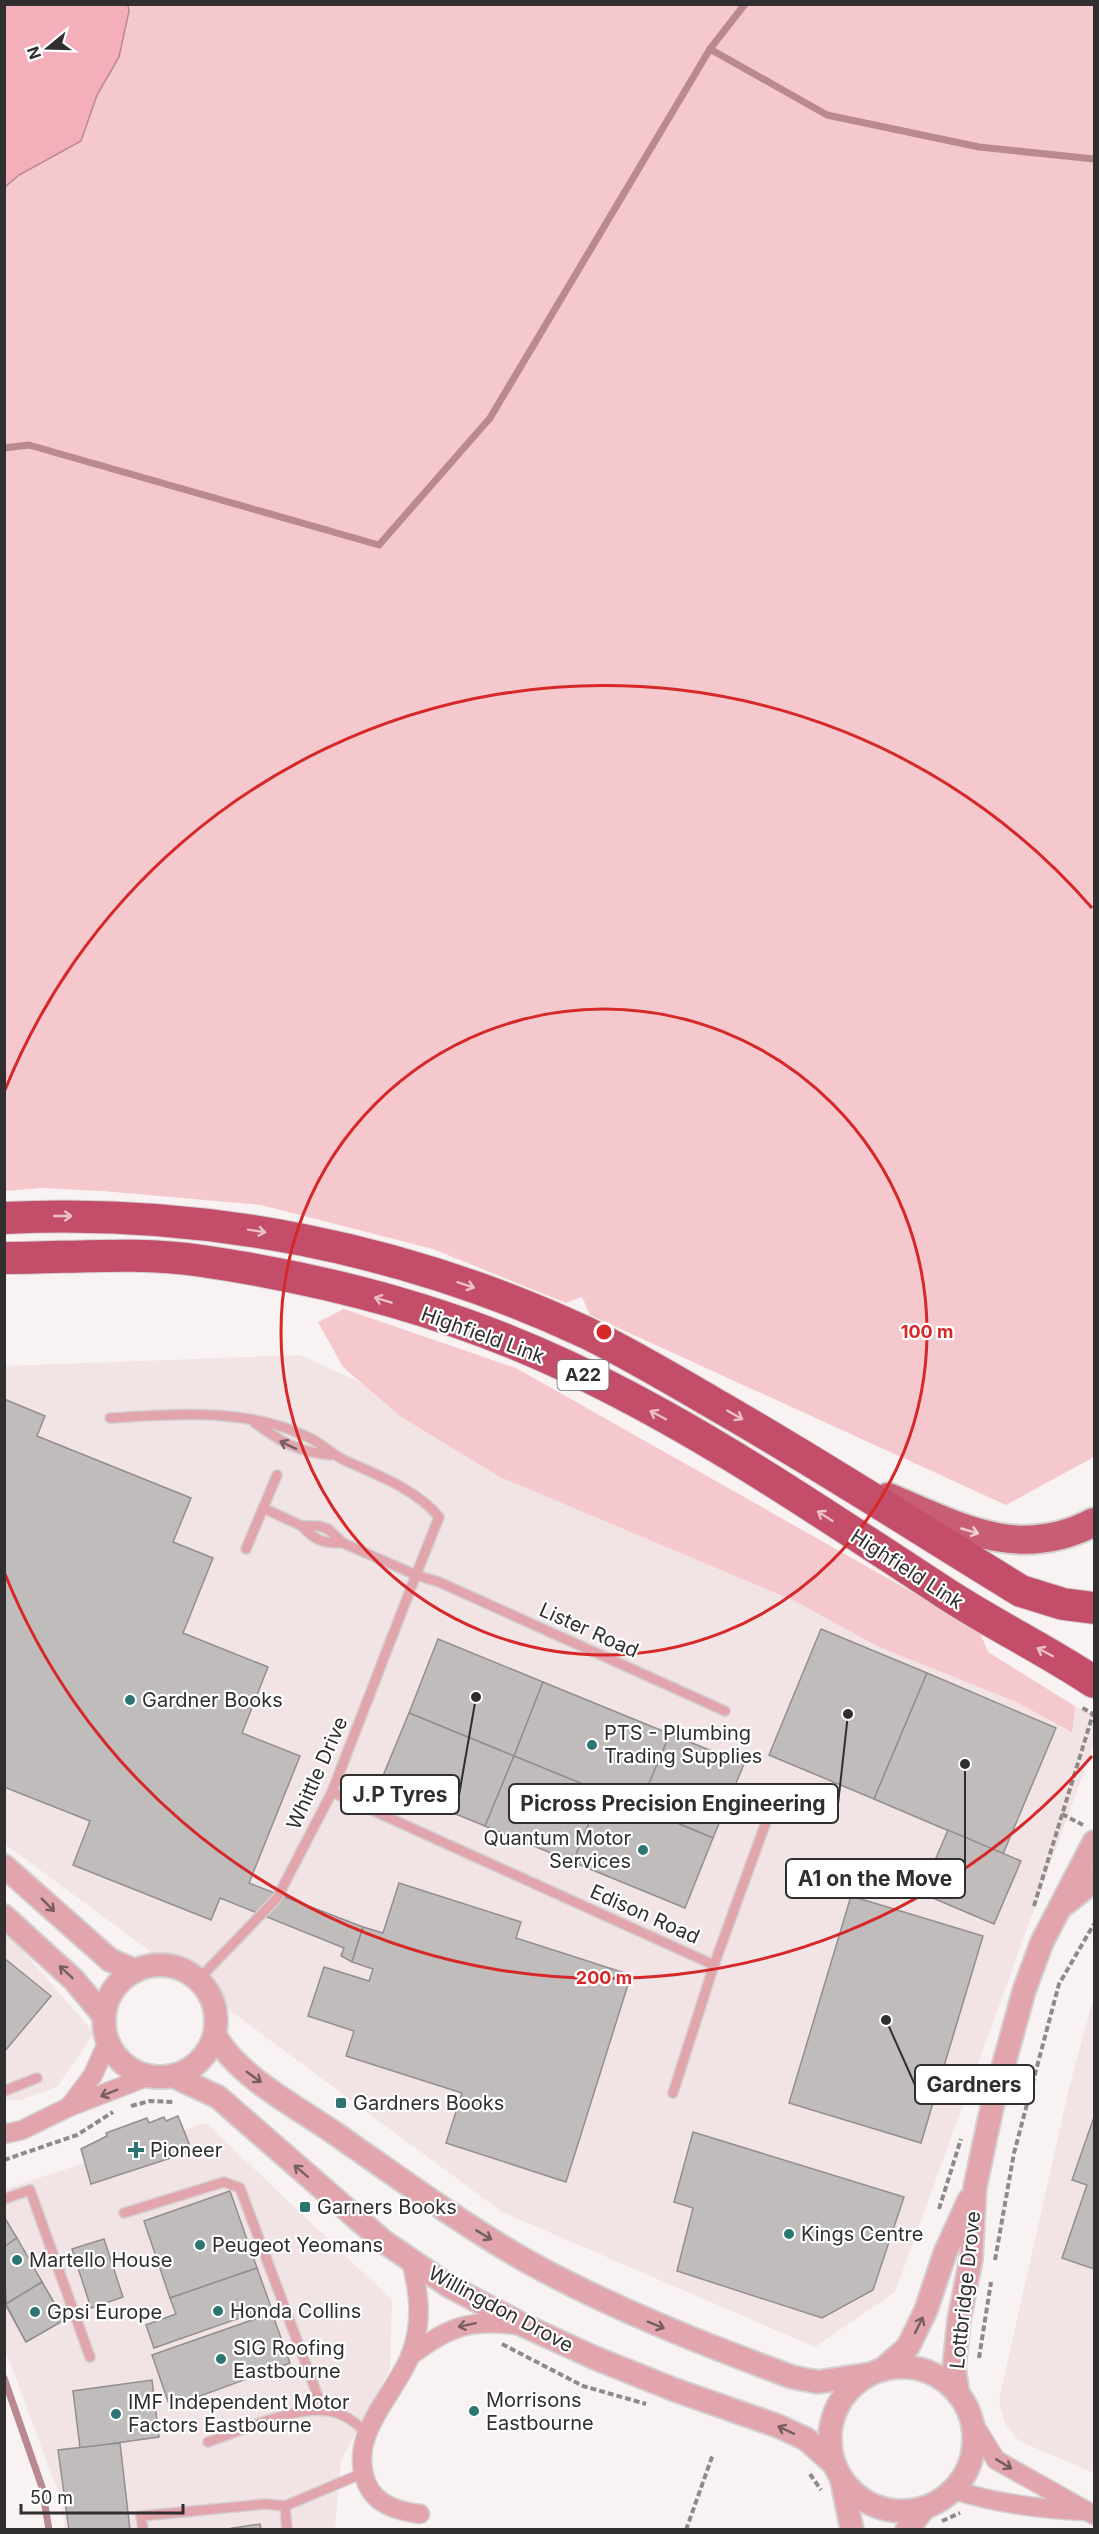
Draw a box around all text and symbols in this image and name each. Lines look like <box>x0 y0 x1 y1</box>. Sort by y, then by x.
north arrow <box>18 18 78 78</box>
text: N <box>22 44 45 62</box>
one-way arrow <box>52 1210 72 1222</box>
one-way arrow <box>247 1226 266 1237</box>
one-way arrow <box>456 1281 475 1292</box>
one-way arrow <box>373 1294 392 1305</box>
street label: Highfield Link <box>418 1302 548 1368</box>
text: 100 m <box>901 1321 953 1342</box>
centre of rings <box>594 1322 614 1342</box>
road number: A22 <box>558 1360 608 1390</box>
one-way arrow <box>650 1409 668 1420</box>
one-way arrow <box>726 1409 743 1421</box>
one-way arrow <box>280 1438 298 1450</box>
one-way arrow <box>818 1510 834 1522</box>
street label: Highfield Link <box>846 1524 968 1614</box>
one-way arrow <box>960 1526 979 1537</box>
street label: Lister Road <box>536 1597 642 1663</box>
one-way arrow <box>1036 1646 1054 1657</box>
place label: Gardner Books <box>142 1688 283 1712</box>
marker: Gardner Books <box>123 1693 137 1707</box>
street label: Whittle Drive <box>281 1713 353 1833</box>
place label: PTS - Plumbing Trading Supplies <box>604 1721 762 1768</box>
marker: PTS - Plumbing Trading Supplies <box>585 1738 599 1752</box>
callout: J.P Tyres <box>341 1775 459 1814</box>
text: J.P Tyres <box>353 1782 447 1807</box>
callout: Picross Precision Engineering <box>509 1784 838 1823</box>
text: Picross Precision Engineering <box>520 1791 826 1816</box>
place label: Quantum Motor Services <box>483 1826 631 1873</box>
marker: Quantum Motor Services <box>636 1843 650 1857</box>
callout: A1 on the Move <box>786 1859 965 1898</box>
text: A1 on the Move <box>798 1866 952 1891</box>
street label: Edison Road <box>587 1879 703 1949</box>
one-way arrow <box>41 1897 56 1912</box>
one-way arrow <box>58 1965 73 1979</box>
text: 200 m <box>576 1967 632 1988</box>
callout: Gardners <box>915 2065 1034 2104</box>
one-way arrow <box>246 2070 262 2083</box>
text: Gardners <box>926 2072 1022 2097</box>
one-way arrow <box>101 2088 119 2099</box>
place label: Gardners Books <box>353 2091 504 2115</box>
marker: Gardners Books <box>334 2096 348 2110</box>
place label: Pioneer <box>150 2138 223 2162</box>
marker: Pioneer <box>127 2141 145 2159</box>
one-way arrow <box>294 2164 309 2178</box>
place label: Garners Books <box>317 2195 457 2219</box>
marker: Garners Books <box>298 2200 312 2214</box>
street label: Lottbridge Drove <box>945 2210 985 2370</box>
place label: Kings Centre <box>801 2222 923 2246</box>
marker: Kings Centre <box>782 2227 796 2241</box>
one-way arrow <box>475 2229 492 2241</box>
place label: Peugeot Yeomans <box>212 2233 383 2257</box>
marker: Peugeot Yeomans <box>193 2238 207 2252</box>
place label: Martello House <box>29 2248 172 2272</box>
marker: Martello House <box>10 2253 24 2267</box>
street label: Willingdon Drove <box>424 2261 578 2357</box>
place label: Honda Collins <box>230 2299 361 2323</box>
place label: Gpsi Europe <box>47 2300 162 2324</box>
marker: Honda Collins <box>211 2304 225 2318</box>
marker: Gpsi Europe <box>28 2305 42 2319</box>
one-way arrow <box>913 2316 925 2334</box>
one-way arrow <box>458 2320 477 2331</box>
one-way arrow <box>647 2320 665 2331</box>
place label: SIG Roofing Eastbourne <box>233 2336 345 2383</box>
marker: SIG Roofing Eastbourne <box>214 2352 228 2366</box>
place label: Morrisons Eastbourne <box>486 2388 594 2435</box>
place label: IMF Independent Motor Factors Eastbourne <box>128 2390 350 2437</box>
marker: Morrisons Eastbourne <box>467 2404 481 2418</box>
marker: IMF Independent Motor Factors Eastbourne <box>109 2407 123 2421</box>
one-way arrow <box>777 2423 795 2435</box>
one-way arrow <box>995 2458 1012 2470</box>
scale bar <box>21 2477 183 2515</box>
text: 50 m <box>30 2487 73 2508</box>

